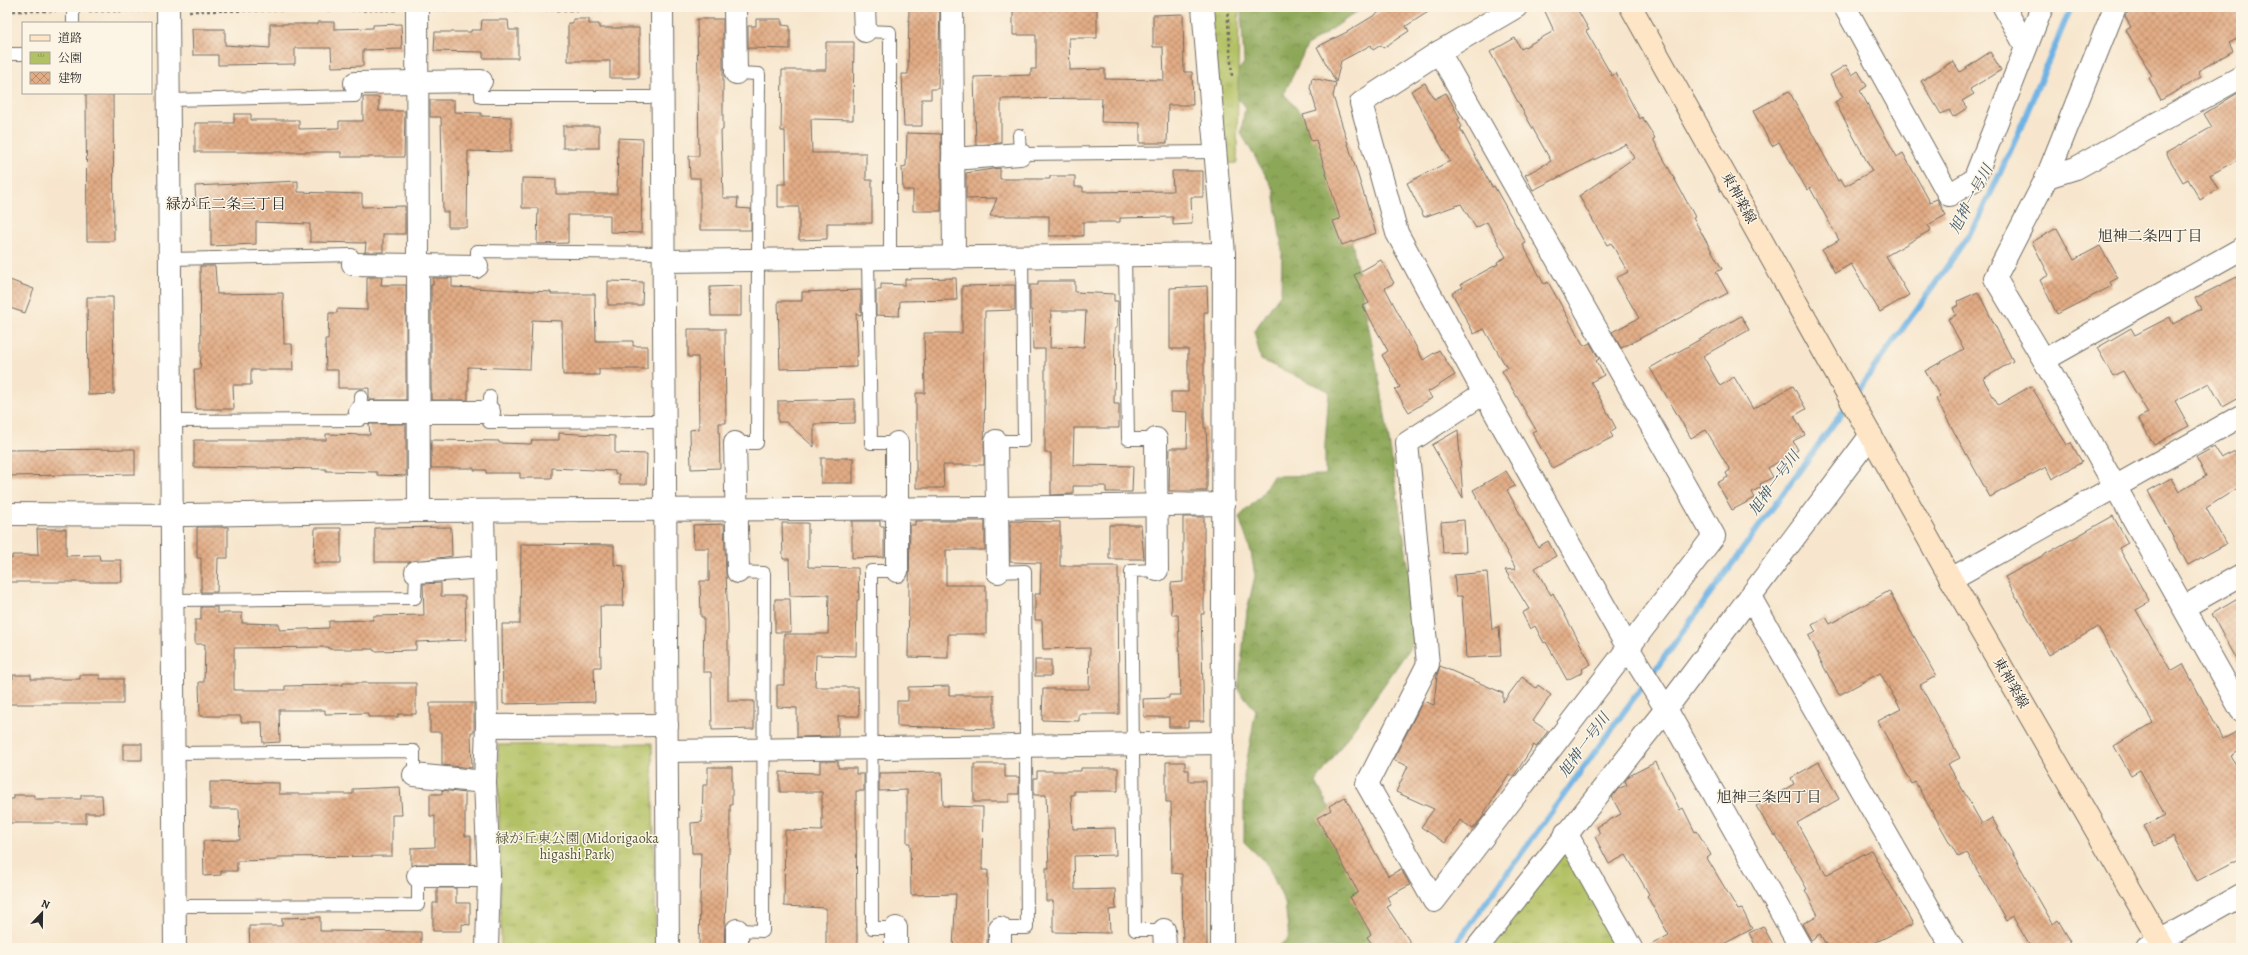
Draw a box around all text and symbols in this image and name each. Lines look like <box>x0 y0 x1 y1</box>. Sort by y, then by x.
legend <box>22 22 152 94</box>
text: 道路 <box>58 30 82 46</box>
text: 公園 <box>58 50 82 66</box>
text: 建物 <box>58 70 82 86</box>
water label: 旭神一号川 <box>1945 159 1998 237</box>
street label: 東神楽線 <box>1717 169 1761 227</box>
district label: 緑が丘二条三丁目 <box>166 194 286 214</box>
district label: 旭神二条四丁目 <box>2097 226 2203 246</box>
water label: 旭神一号川 <box>1744 445 1805 519</box>
street label: 東神楽線 <box>1989 654 2033 712</box>
water label: 旭神一号川 <box>1554 707 1615 781</box>
district label: 旭神三条四丁目 <box>1716 787 1822 807</box>
park label: 緑が丘東公園 (Midorigaoka higashi Park) <box>495 829 659 864</box>
north arrow <box>22 893 62 933</box>
text: N <box>39 896 52 913</box>

